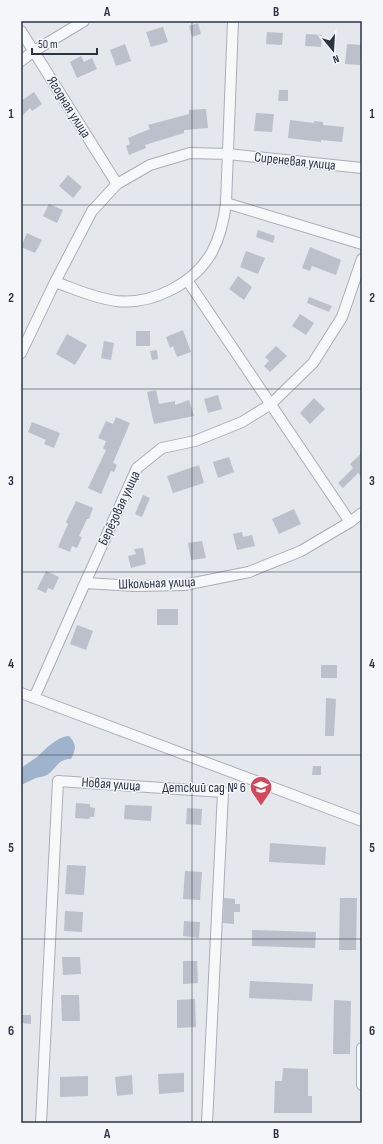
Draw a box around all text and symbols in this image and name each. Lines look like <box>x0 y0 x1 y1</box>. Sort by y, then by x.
text: A <box>103 4 111 20</box>
text: B <box>273 4 279 20</box>
scale bar <box>32 30 97 56</box>
north arrow <box>313 30 353 70</box>
text: 50 m <box>38 37 58 52</box>
text: N <box>331 52 341 66</box>
street label: Ягодная улица <box>43 73 95 141</box>
text: 1 <box>8 106 14 122</box>
text: 1 <box>369 106 375 122</box>
street label: Сиреневая улица <box>253 148 337 174</box>
text: 2 <box>8 290 14 306</box>
text: 2 <box>369 290 375 306</box>
street label: Берёзовая улица <box>94 468 144 548</box>
text: 3 <box>8 473 14 489</box>
text: 3 <box>369 473 375 489</box>
street label: Школьная улица <box>118 573 196 593</box>
text: 4 <box>8 656 14 672</box>
text: 4 <box>369 656 375 672</box>
street label: Новая улица <box>81 773 141 795</box>
school or university icon: Детский сад № 6 <box>248 774 274 807</box>
place label: Детский сад № 6 <box>162 779 246 796</box>
text: 5 <box>8 840 14 856</box>
text: 5 <box>369 840 375 856</box>
text: 6 <box>8 1023 14 1039</box>
text: 6 <box>369 1023 375 1039</box>
text: A <box>103 1126 111 1142</box>
text: B <box>273 1126 279 1142</box>

